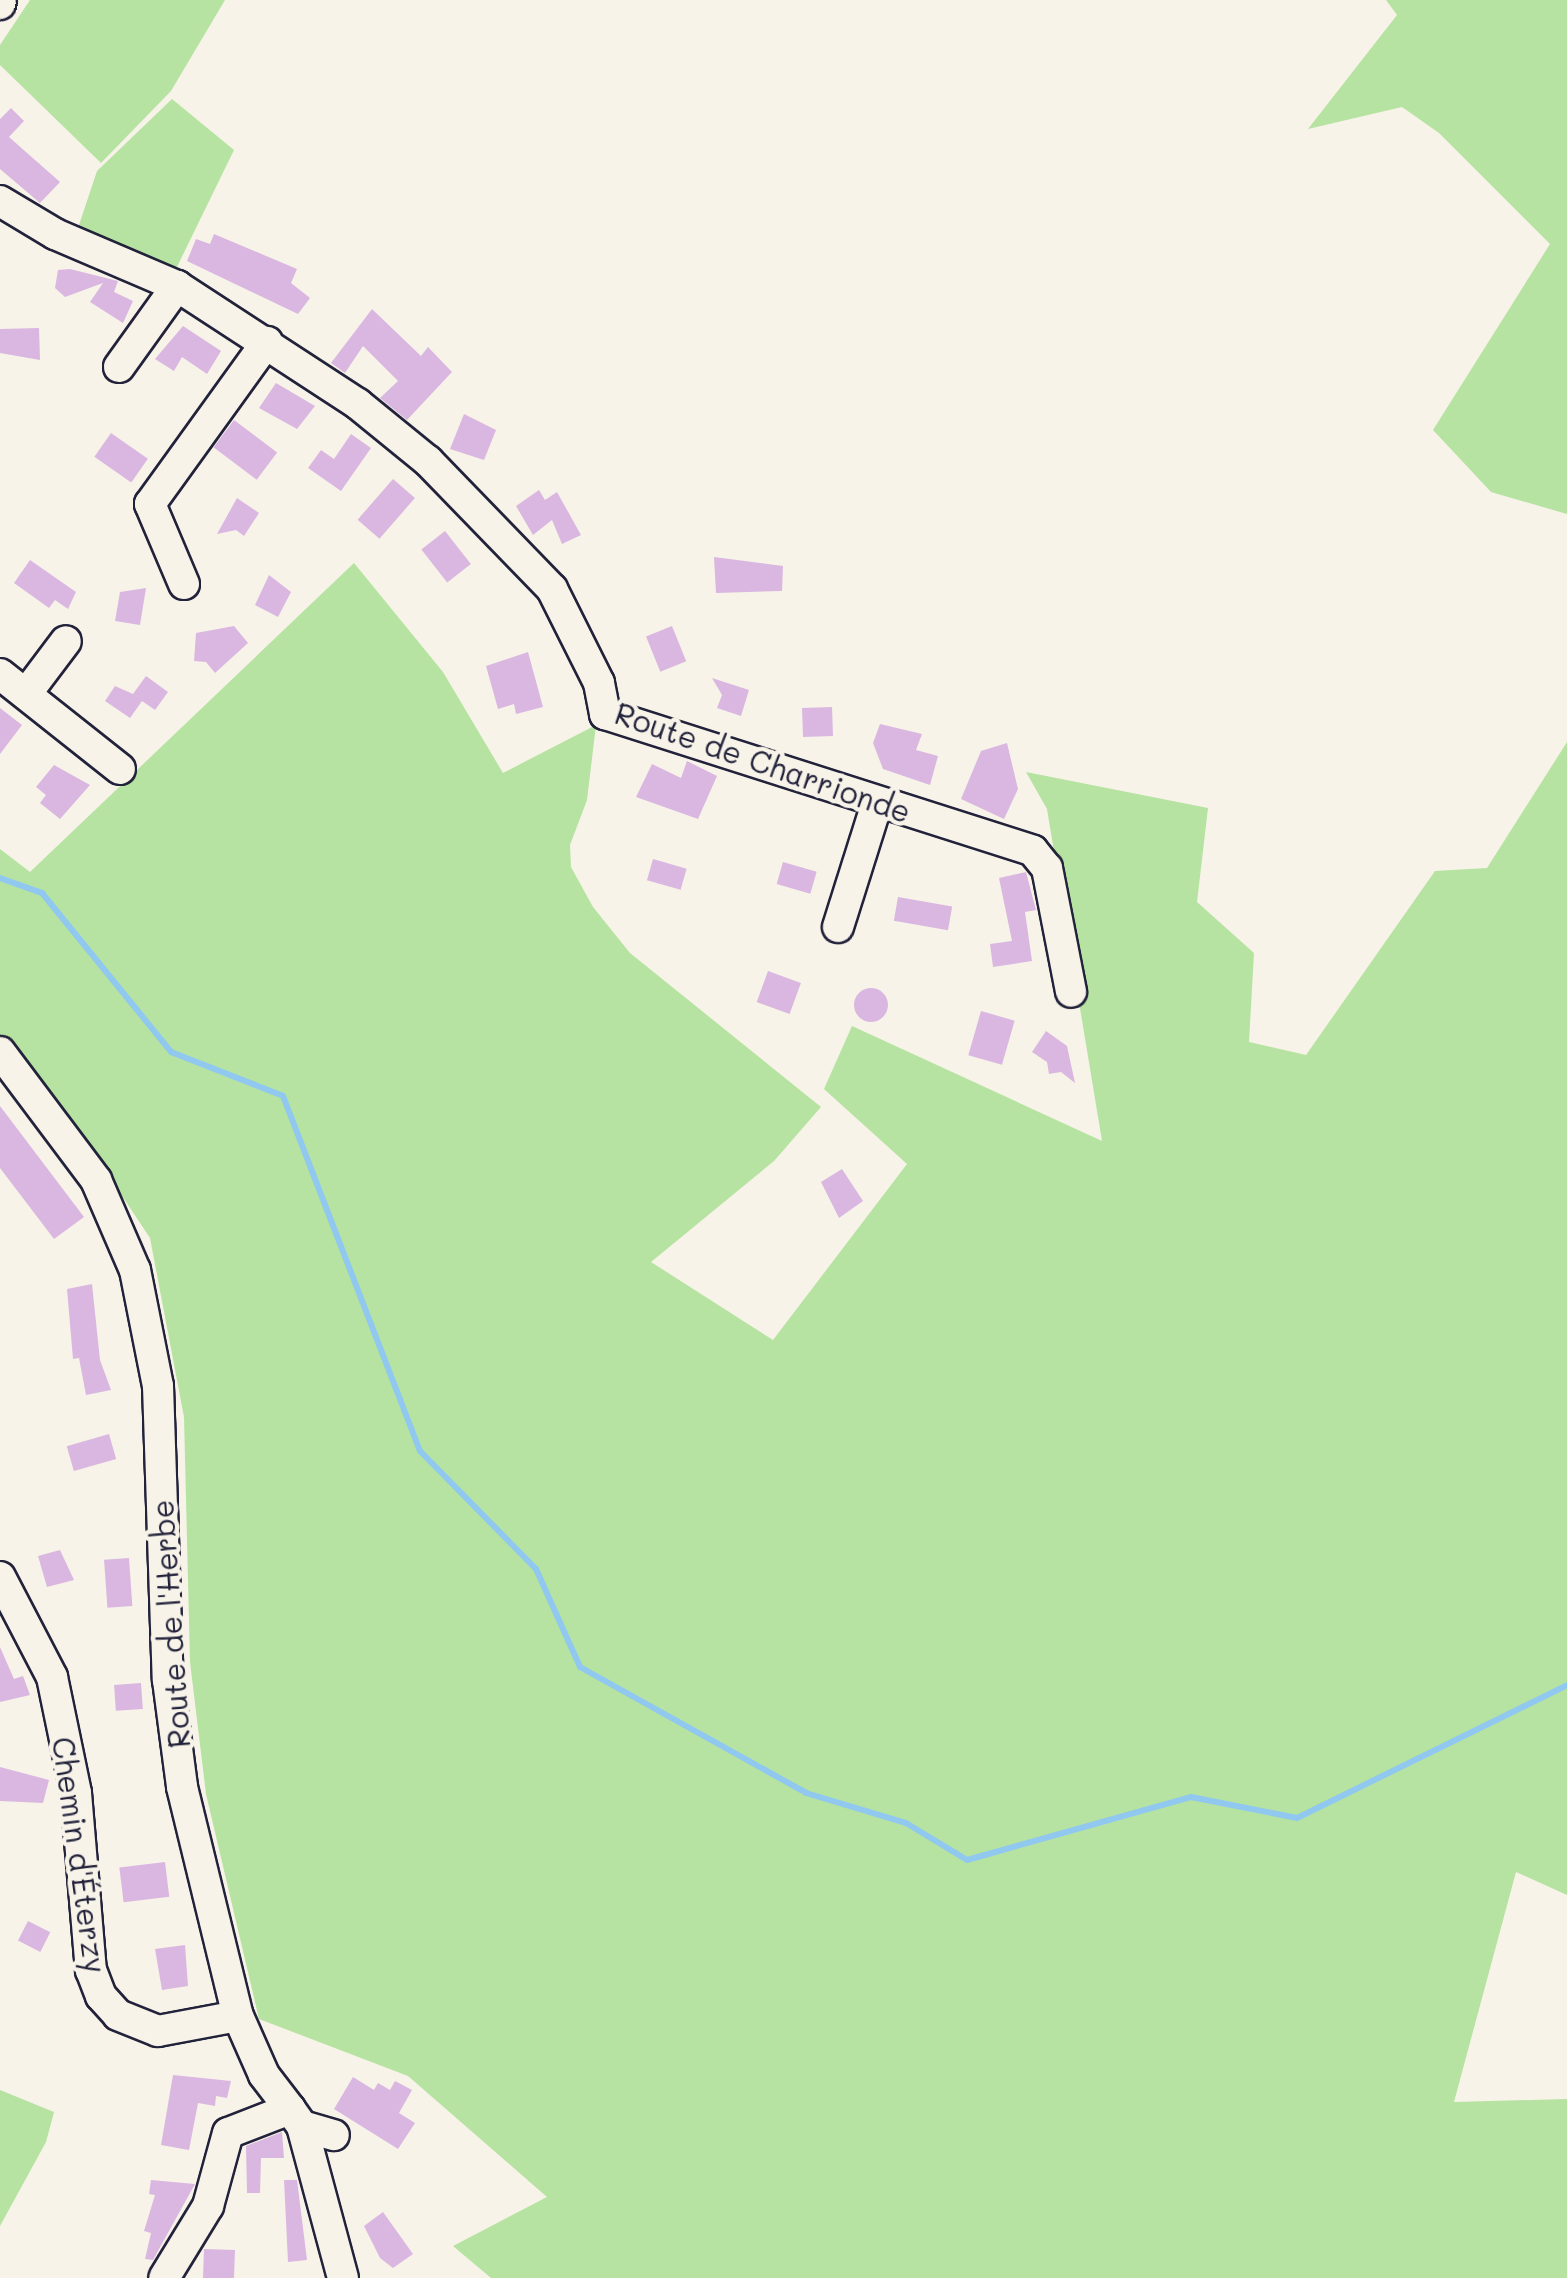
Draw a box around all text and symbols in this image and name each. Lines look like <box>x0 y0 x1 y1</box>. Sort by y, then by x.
street label: Route de Charrionde <box>610 694 916 830</box>
street label: Route de l'Herbe <box>143 1499 197 1749</box>
street label: Chemin d'Éterzy <box>46 1735 114 1975</box>

